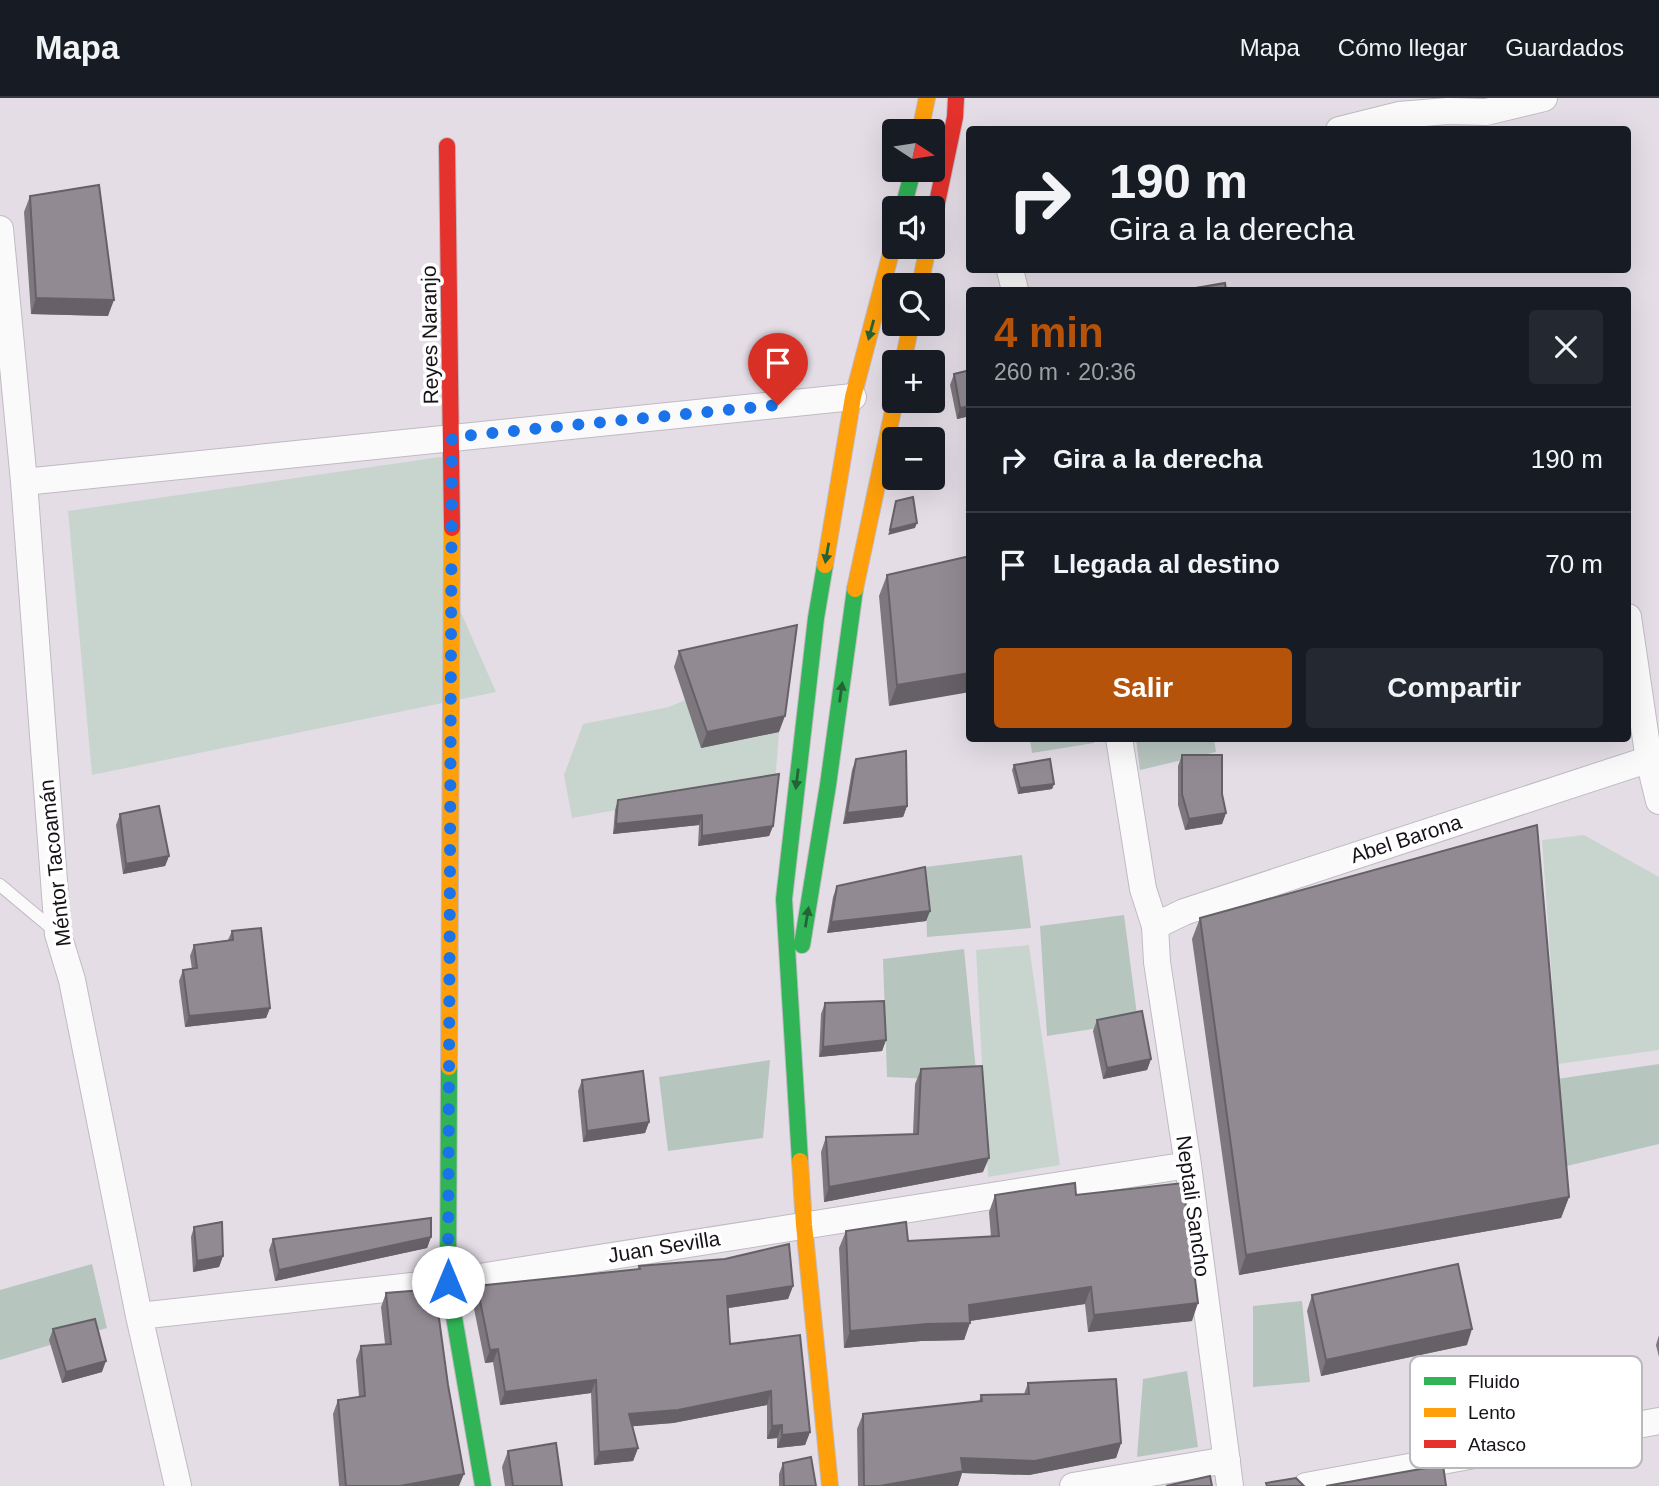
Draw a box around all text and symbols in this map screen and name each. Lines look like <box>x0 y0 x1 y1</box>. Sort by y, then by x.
text: Mapa <box>35 29 119 66</box>
text: Mapa <box>1240 34 1300 61</box>
text: Cómo llegar <box>1338 34 1467 61</box>
text: Guardados <box>1505 34 1624 61</box>
north arrow <box>882 119 945 182</box>
map controls <box>882 119 945 490</box>
icon: right <box>994 154 1085 245</box>
text: 190 m <box>1109 154 1248 208</box>
button: sound <box>882 196 945 259</box>
text: Gira a la derecha <box>1109 211 1354 247</box>
street label: Reyes Naranjo <box>417 265 442 405</box>
button: search <box>882 273 945 336</box>
text: 4 min <box>994 309 1104 356</box>
button: close <box>1529 310 1603 384</box>
one-way arrow <box>865 320 876 342</box>
pin <box>748 333 808 405</box>
icon: arrive <box>759 344 797 382</box>
button: + <box>882 350 945 413</box>
text: 260 m · 20:36 <box>994 359 1136 385</box>
button: − <box>882 427 945 490</box>
icon: right <box>994 441 1032 479</box>
text: Gira a la derecha <box>1053 444 1263 474</box>
text: 190 m <box>1531 444 1603 474</box>
one-way arrow <box>821 543 832 565</box>
icon: arrive <box>994 546 1032 584</box>
text: Llegada al destino <box>1053 549 1280 579</box>
text: 70 m <box>1545 549 1603 579</box>
button: Salir <box>994 648 1292 728</box>
button: Compartir <box>1306 648 1603 728</box>
one-way arrow <box>836 681 847 703</box>
one-way arrow <box>792 768 803 790</box>
street label: Méntor Tacoamán <box>34 778 75 948</box>
street label: Abel Barona <box>1347 810 1465 867</box>
one-way arrow <box>802 906 813 928</box>
street label: Neptali Sancho <box>1172 1134 1215 1278</box>
street label: Juan Sevilla <box>606 1226 722 1267</box>
position arrow <box>411 1245 485 1319</box>
legend <box>1410 1356 1642 1468</box>
text: Fluido <box>1468 1371 1520 1392</box>
text: Lento <box>1468 1402 1516 1423</box>
text: Atasco <box>1468 1434 1526 1455</box>

